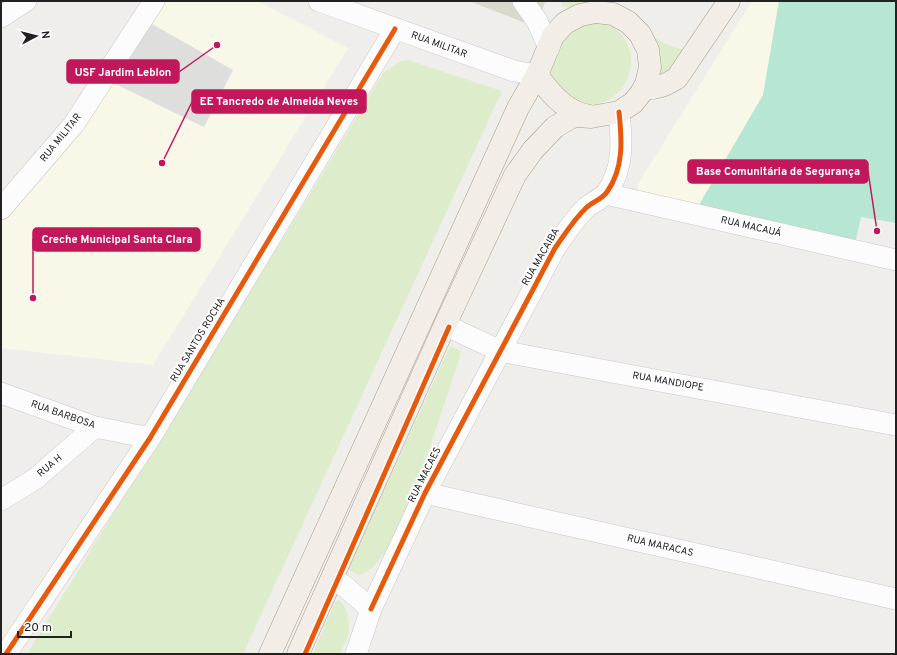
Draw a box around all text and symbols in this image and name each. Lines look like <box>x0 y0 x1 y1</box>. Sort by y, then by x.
north arrow <box>16 16 56 56</box>
street label: RUA MILITAR <box>409 29 469 61</box>
text: N <box>38 30 52 40</box>
callout: USF Jardim Leblon <box>67 60 179 83</box>
text: USF Jardim Leblon <box>75 66 171 80</box>
callout: EE Tancredo de Almeida Neves <box>192 90 366 113</box>
text: EE Tancredo de Almeida Neves <box>200 95 358 109</box>
street label: RUA MILITAR <box>37 111 85 165</box>
callout: Base Comunitária de Segurança <box>688 160 868 183</box>
text: Base Comunitária de Segurança <box>696 165 860 179</box>
street label: RUA MACAUÁ <box>719 214 783 240</box>
street label: RUA MACAIBA <box>519 226 563 288</box>
callout: Creche Municipal Santa Clara <box>33 228 200 251</box>
text: Creche Municipal Santa Clara <box>41 233 193 247</box>
street label: RUA SANTOS ROCHA <box>168 295 228 385</box>
street label: RUA MANDIOPE <box>631 369 705 395</box>
street label: RUA BARBOSA <box>29 398 97 432</box>
street label: RUA MACAES <box>405 445 445 505</box>
street label: RUA H <box>35 452 65 480</box>
street label: RUA MARACAS <box>626 532 694 560</box>
scale bar <box>18 613 71 639</box>
text: 20 m <box>24 620 52 636</box>

